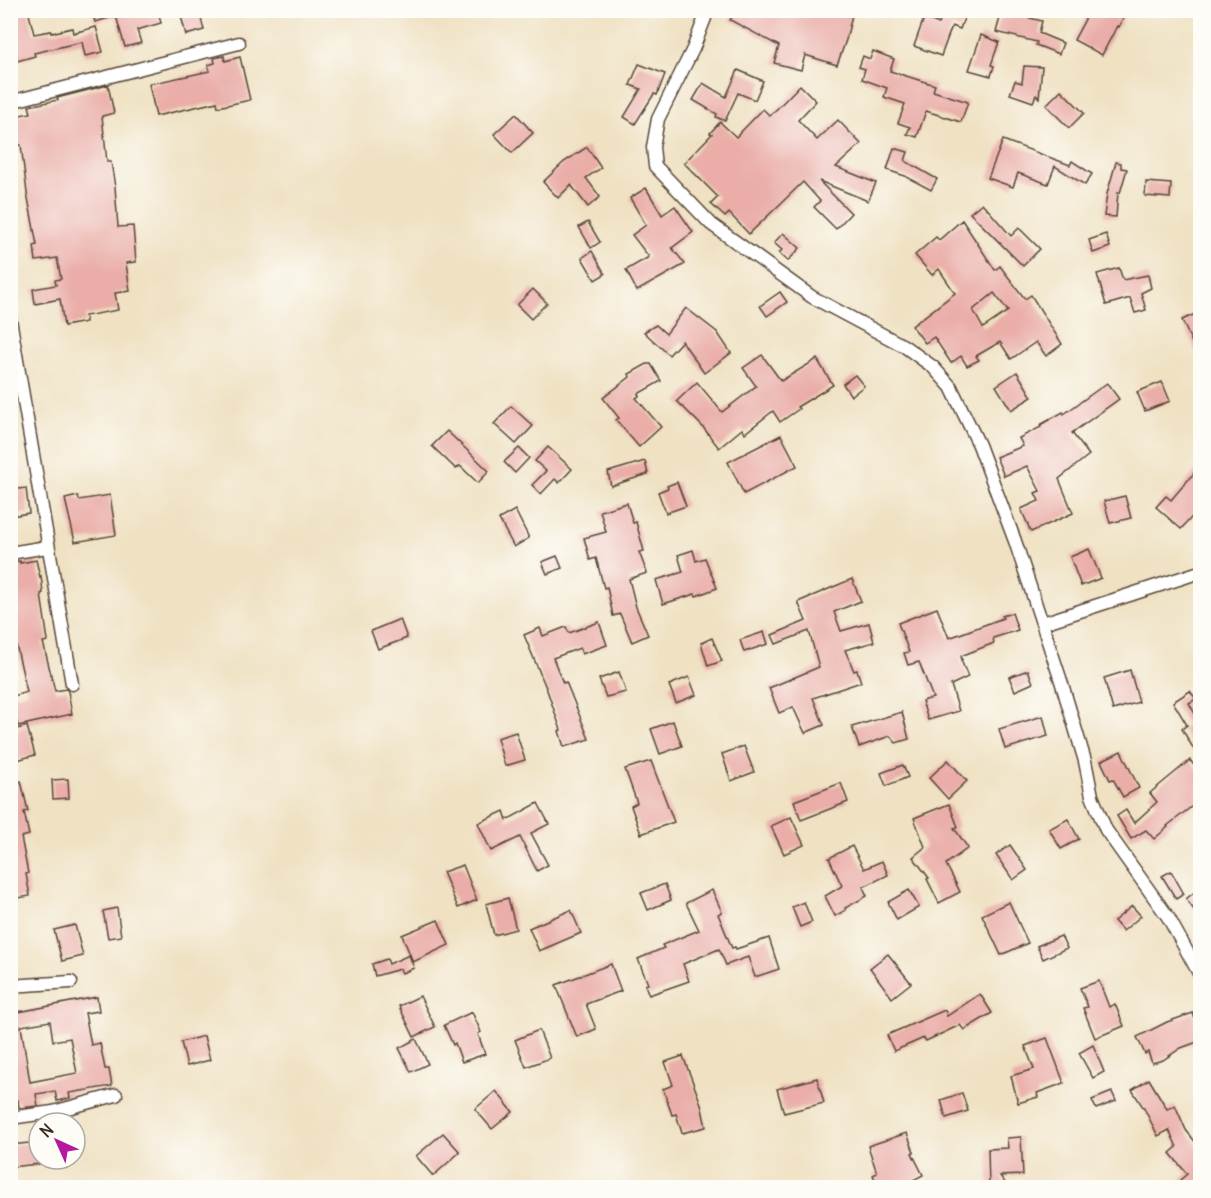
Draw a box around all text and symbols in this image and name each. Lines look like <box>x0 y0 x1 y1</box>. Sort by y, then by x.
north arrow <box>27 1111 87 1171</box>
text: N <box>35 1119 57 1141</box>

